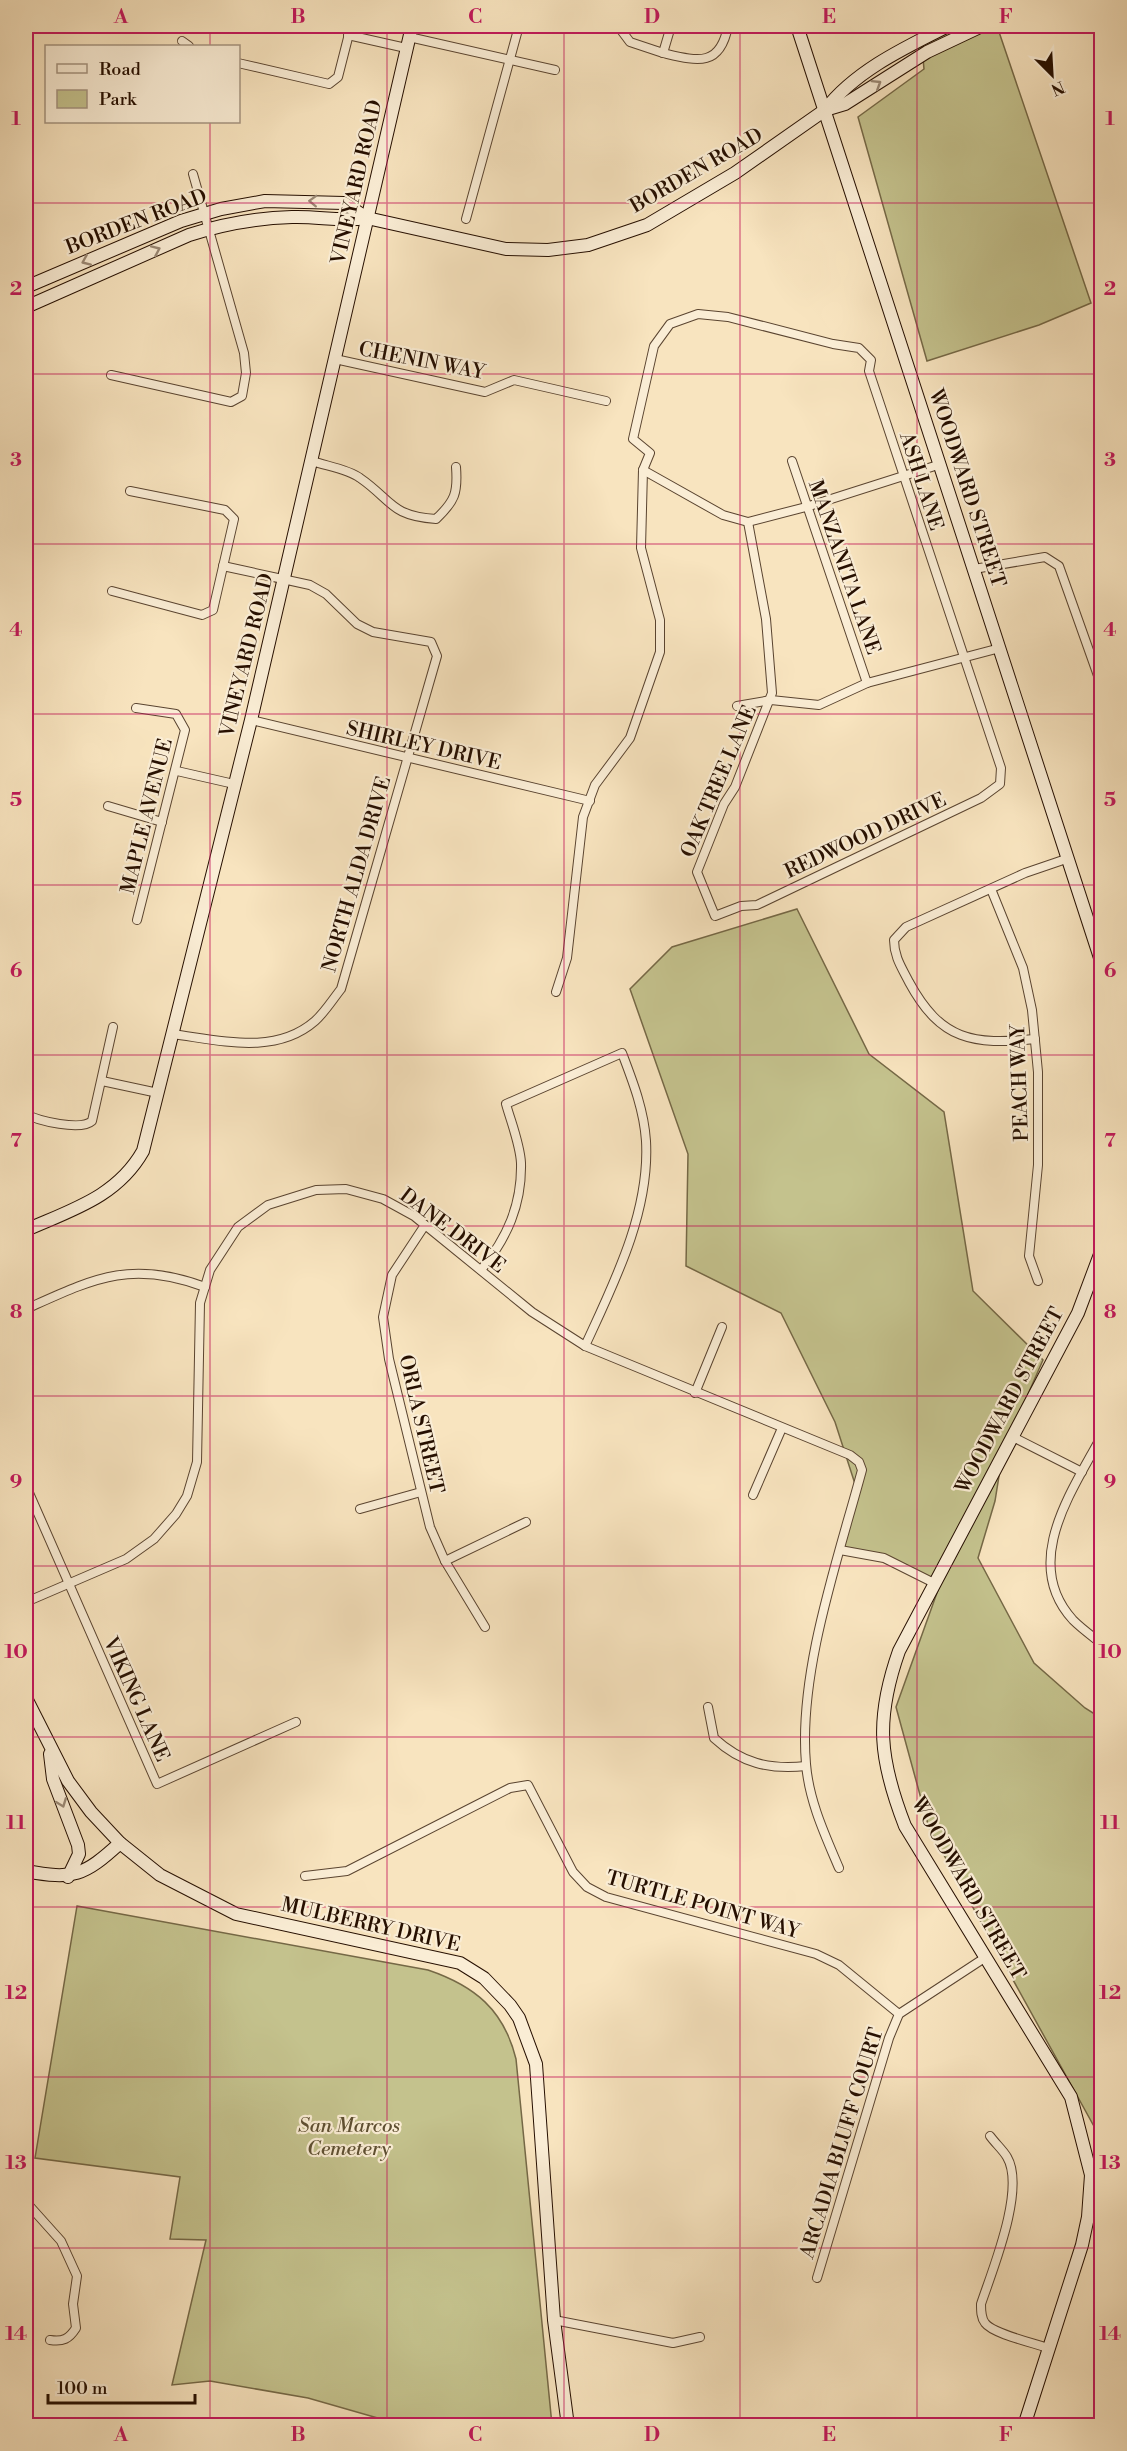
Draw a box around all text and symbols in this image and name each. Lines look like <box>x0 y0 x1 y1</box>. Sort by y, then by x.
text: A <box>113 5 129 30</box>
text: B <box>290 5 306 30</box>
text: C <box>468 5 482 30</box>
text: D <box>644 5 660 30</box>
text: E <box>822 5 836 30</box>
text: F <box>999 5 1013 30</box>
legend <box>45 45 240 123</box>
north arrow <box>1022 45 1082 105</box>
text: Road <box>99 58 142 81</box>
text: N <box>1048 76 1068 100</box>
one-way arrow <box>871 79 881 91</box>
text: Park <box>99 88 138 111</box>
street label: VINEYARD ROAD <box>326 98 389 268</box>
text: 1 <box>11 107 21 132</box>
text: 1 <box>1105 107 1115 132</box>
street label: BORDEN ROAD <box>625 123 768 220</box>
street label: BORDEN ROAD <box>61 184 211 261</box>
one-way arrow <box>308 195 317 207</box>
one-way arrow <box>150 245 161 257</box>
one-way arrow <box>82 254 93 266</box>
text: 2 <box>10 277 22 302</box>
text: 2 <box>1104 277 1116 302</box>
street label: CHENIN WAY <box>357 337 488 386</box>
street label: WOODWARD STREET <box>922 385 1010 591</box>
street label: ASH LANE <box>893 428 948 534</box>
text: 3 <box>10 448 22 473</box>
text: 3 <box>1104 448 1116 473</box>
street label: MANZANITA LANE <box>802 477 885 658</box>
street label: VINEYARD ROAD <box>215 571 280 741</box>
text: 4 <box>9 618 23 643</box>
text: 4 <box>1103 618 1117 643</box>
street label: OAK TREE LANE <box>676 702 763 862</box>
street label: SHIRLEY DRIVE <box>344 716 504 776</box>
street label: MAPLE AVENUE <box>116 736 179 897</box>
street label: NORTH ALDA DRIVE <box>318 774 397 975</box>
text: 5 <box>10 788 22 813</box>
street label: REDWOOD DRIVE <box>781 788 950 885</box>
text: 5 <box>1104 788 1116 813</box>
text: 6 <box>10 959 23 984</box>
text: 6 <box>1104 959 1117 984</box>
street label: PEACH WAY <box>1006 1023 1035 1142</box>
text: 7 <box>10 1129 22 1154</box>
text: 7 <box>1104 1129 1116 1154</box>
street label: DANE DRIVE <box>394 1183 510 1279</box>
text: 8 <box>10 1300 23 1325</box>
text: 8 <box>1104 1300 1117 1325</box>
street label: WOODWARD STREET <box>950 1303 1070 1499</box>
street label: ORLA STREET <box>392 1352 449 1496</box>
text: 9 <box>10 1470 22 1495</box>
text: 9 <box>1104 1470 1116 1495</box>
street label: VIKING LANE <box>97 1632 174 1766</box>
text: 10 <box>4 1640 28 1665</box>
text: 10 <box>1098 1640 1122 1665</box>
street label: WOODWARD STREET <box>905 1792 1030 1985</box>
one-way arrow <box>54 1797 67 1808</box>
text: 11 <box>6 1811 26 1836</box>
text: 11 <box>1100 1811 1120 1836</box>
street label: TURTLE POINT WAY <box>603 1866 803 1945</box>
street label: MULBERRY DRIVE <box>279 1893 463 1958</box>
text: 12 <box>5 1981 27 2006</box>
text: 12 <box>1099 1981 1121 2006</box>
street label: ARCADIA BLUFF COURT <box>795 2025 889 2263</box>
park label: San Marcos Cemetery <box>298 2114 400 2162</box>
text: 13 <box>5 2151 27 2176</box>
text: 13 <box>1099 2151 1121 2176</box>
text: 14 <box>5 2322 27 2347</box>
text: 14 <box>1099 2322 1121 2347</box>
scale bar <box>48 2367 195 2405</box>
text: 100 m <box>57 2377 108 2400</box>
text: A <box>113 2423 129 2448</box>
text: B <box>290 2423 306 2448</box>
text: C <box>468 2423 482 2448</box>
text: D <box>644 2423 660 2448</box>
text: E <box>822 2423 836 2448</box>
text: F <box>999 2423 1013 2448</box>

